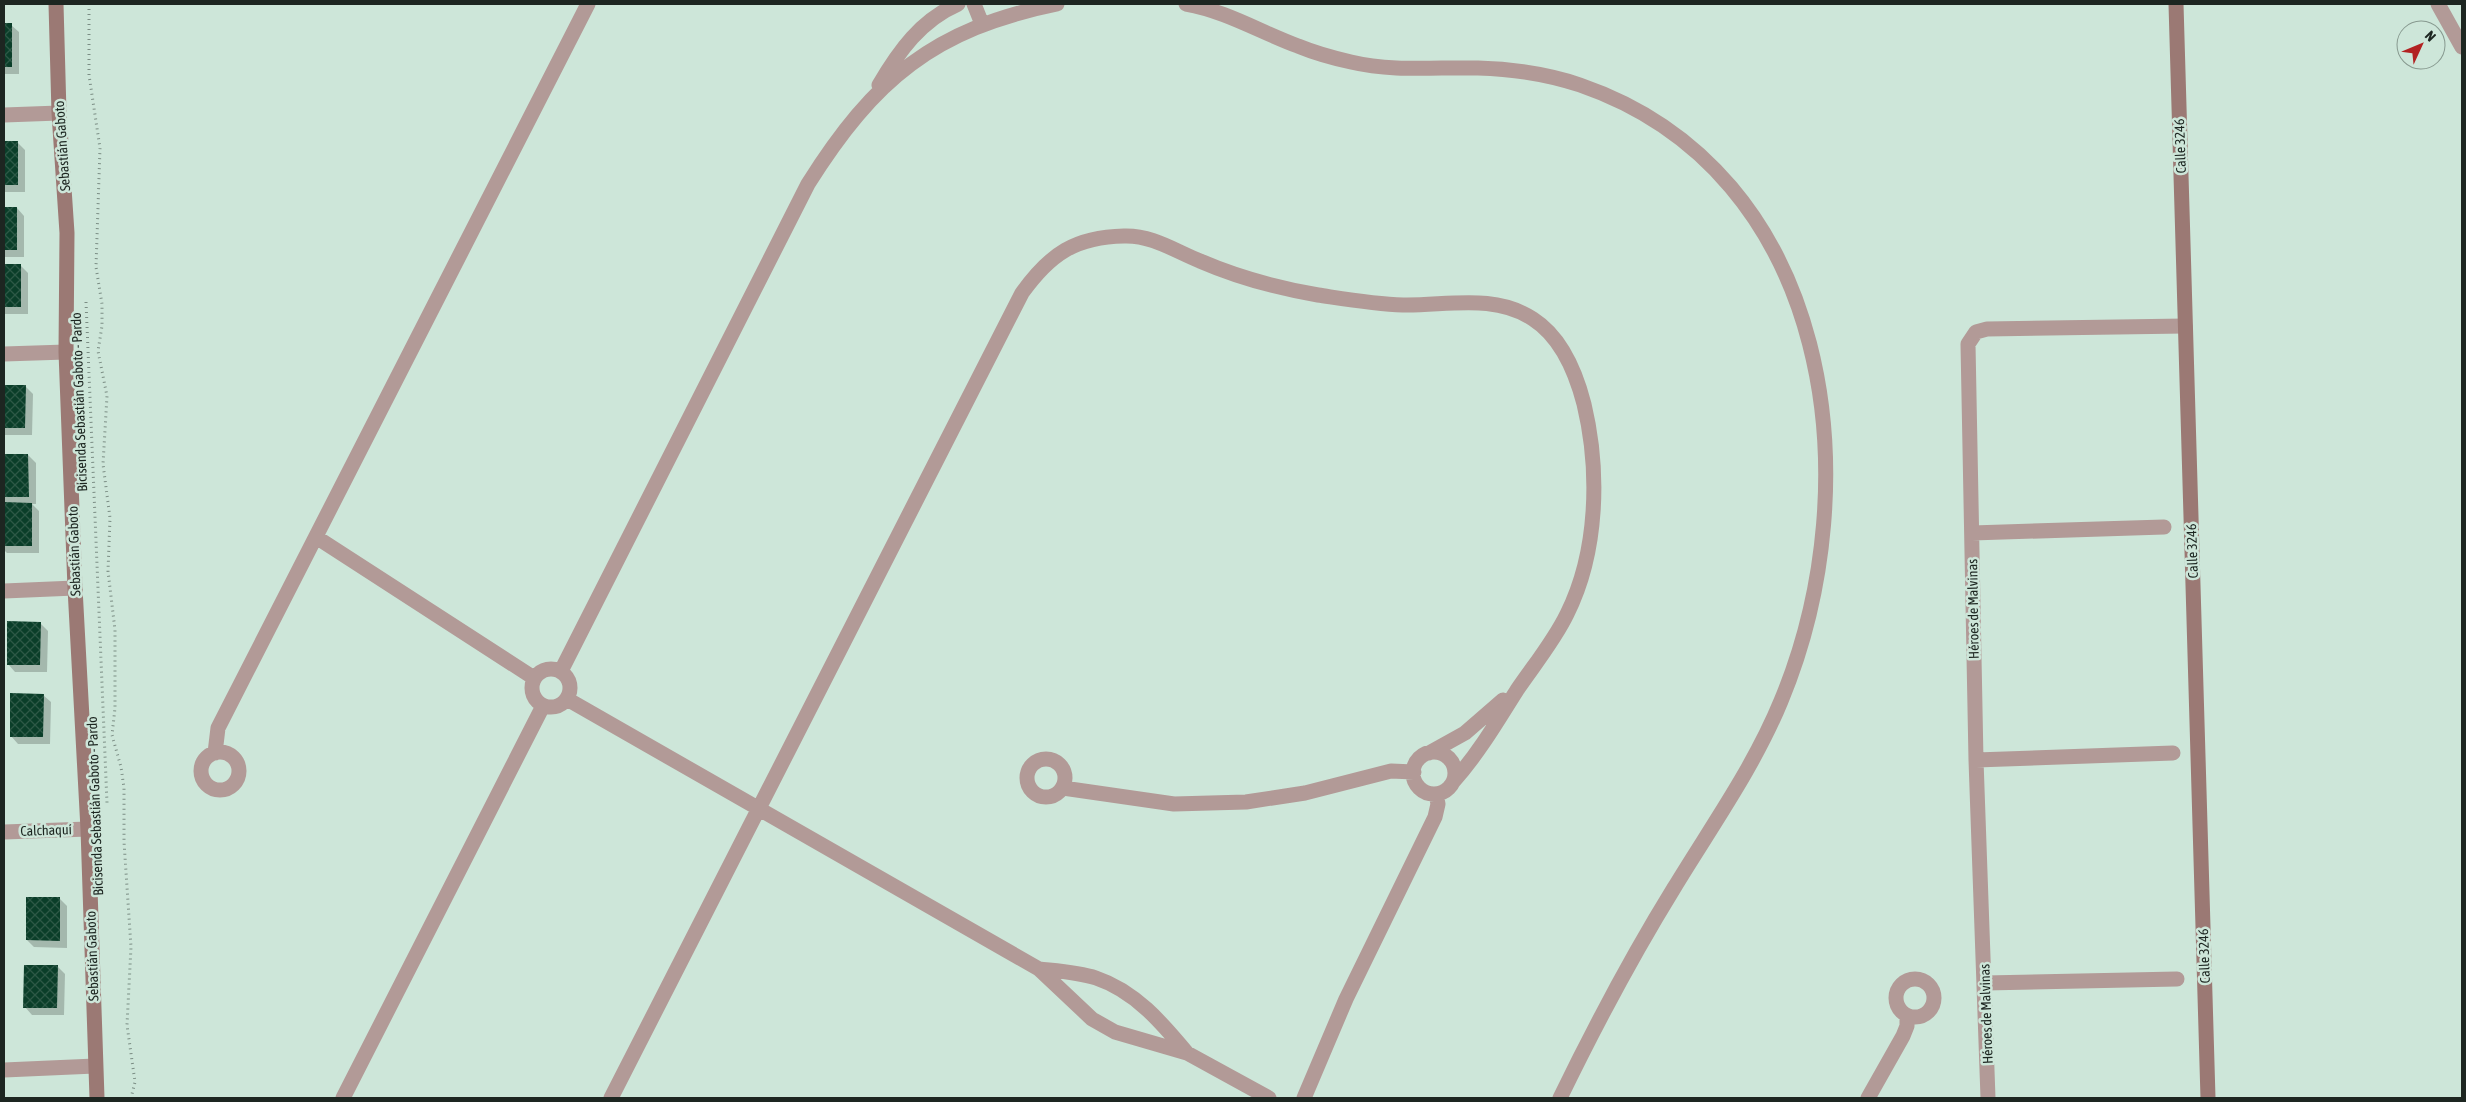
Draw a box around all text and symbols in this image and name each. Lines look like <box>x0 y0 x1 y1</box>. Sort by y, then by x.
north arrow <box>2396 20 2446 70</box>
text: N <box>2422 27 2439 44</box>
street label: Sebastián Gaboto <box>51 100 73 192</box>
street label: Calle 3246 <box>2171 118 2189 174</box>
street label: Bicisenda Sebastián Gaboto - Pardo <box>68 312 90 492</box>
street label: Sebastián Gaboto <box>64 506 84 596</box>
street label: Calle 3246 <box>2183 523 2201 579</box>
street label: Héroes de Malvinas <box>1964 559 1982 659</box>
street label: Bicisenda Sebastián Gaboto - Pardo <box>84 716 106 896</box>
street label: Calchaquí <box>20 821 72 839</box>
street label: Sebastián Gaboto <box>82 911 102 1001</box>
street label: Calle 3246 <box>2195 928 2213 984</box>
street label: Héroes de Malvinas <box>1976 964 1996 1064</box>

